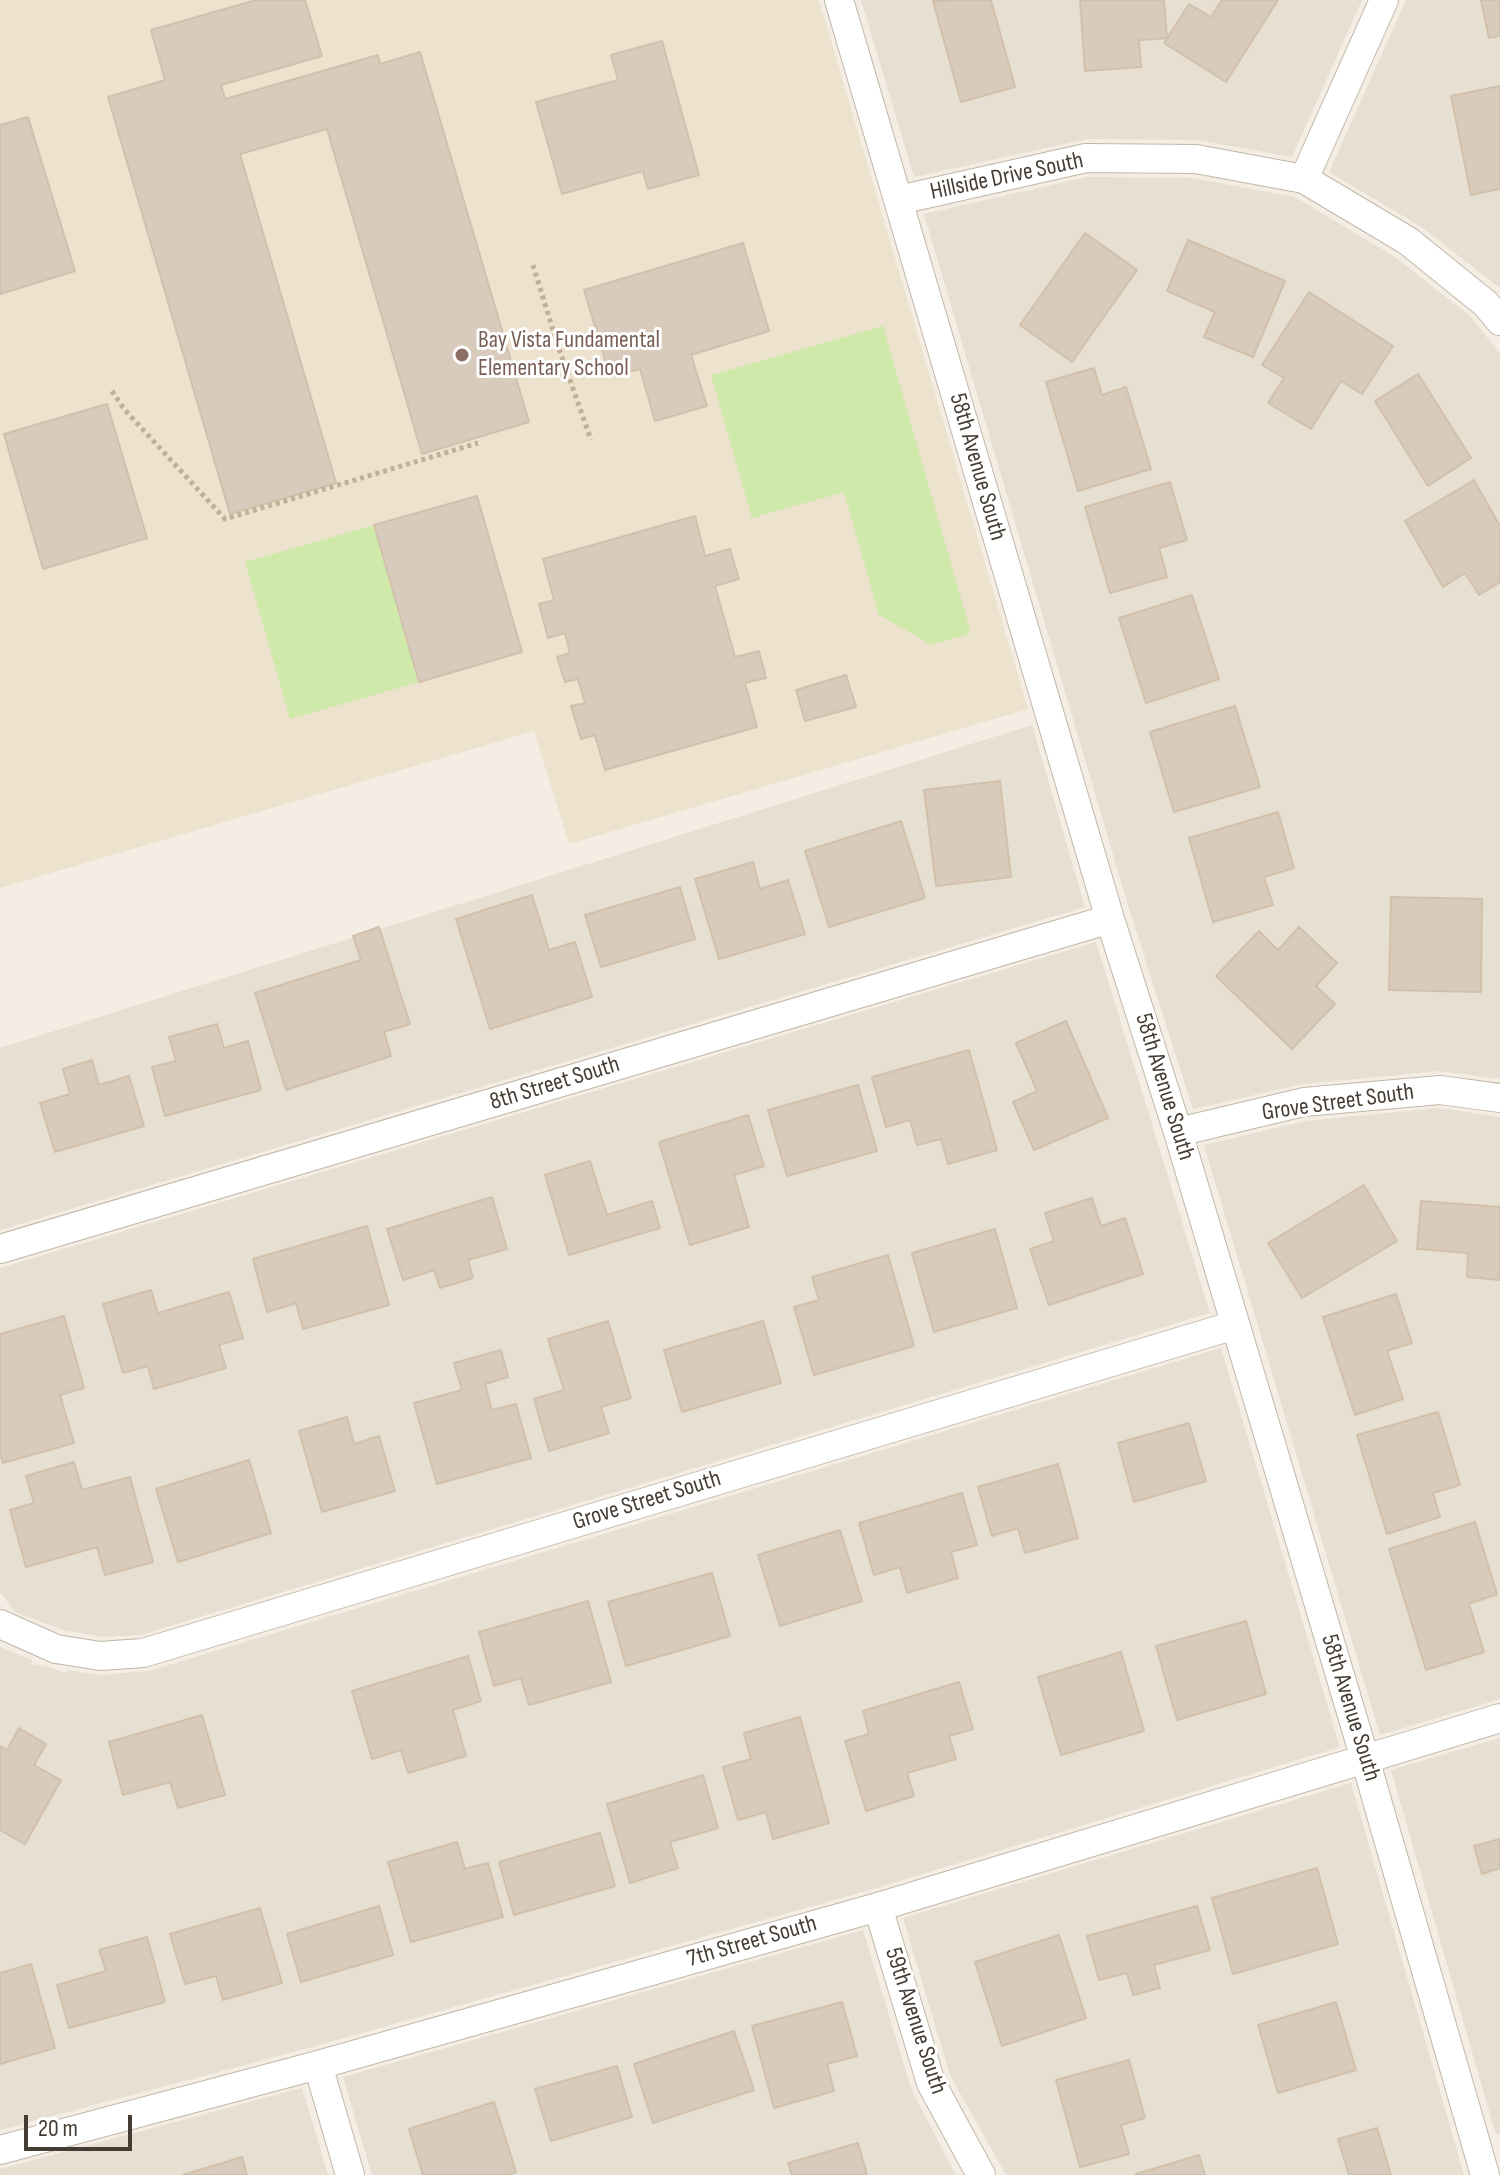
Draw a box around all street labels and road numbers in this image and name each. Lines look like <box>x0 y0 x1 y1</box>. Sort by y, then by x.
street label: Hillside Drive South <box>928 147 1086 207</box>
street label: 58th Avenue South <box>942 390 1012 544</box>
street label: 58th Avenue South <box>1128 1010 1200 1164</box>
street label: 8th Street South <box>487 1051 623 1117</box>
street label: Grove Street South <box>1260 1078 1416 1128</box>
street label: Grove Street South <box>570 1465 724 1537</box>
street label: 58th Avenue South <box>1314 1631 1386 1785</box>
street label: 7th Street South <box>684 1910 820 1974</box>
street label: 59th Avenue South <box>878 1944 952 2098</box>

